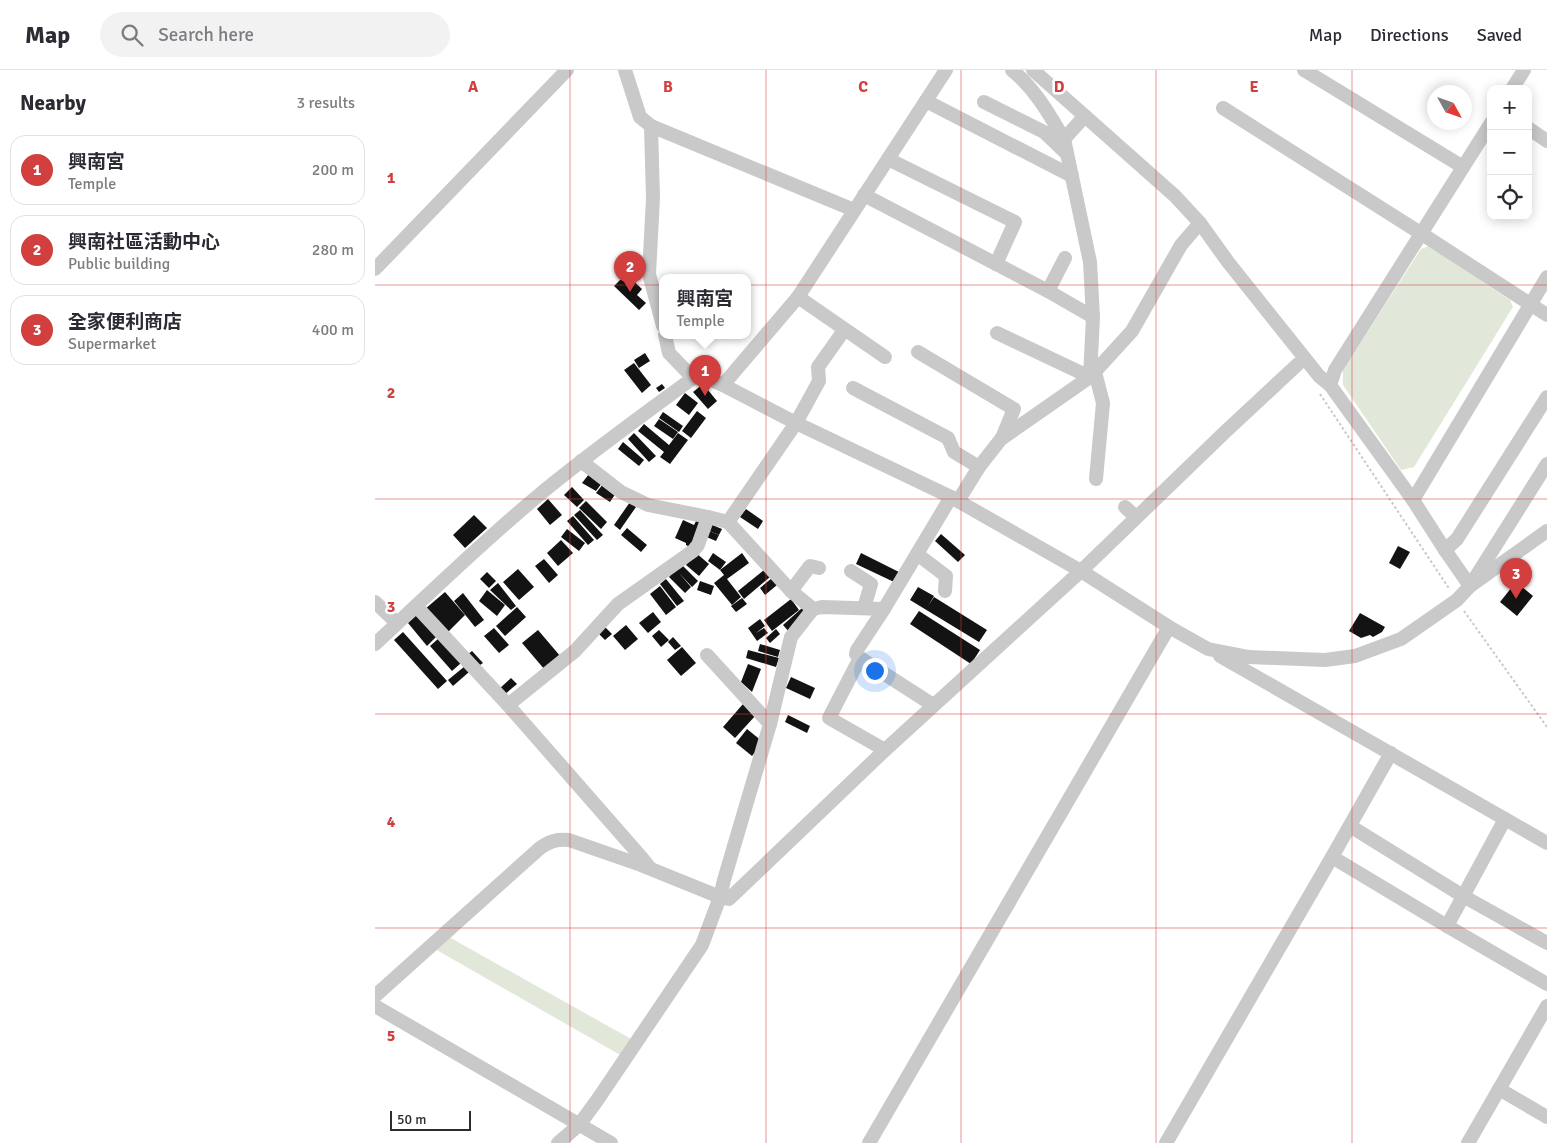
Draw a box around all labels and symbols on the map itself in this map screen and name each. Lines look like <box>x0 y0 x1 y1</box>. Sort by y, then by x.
text: A <box>468 77 479 97</box>
text: B <box>663 77 673 97</box>
text: C <box>858 77 868 97</box>
text: D <box>1054 77 1065 97</box>
text: E <box>1249 77 1259 97</box>
north arrow <box>1427 85 1472 130</box>
text: 1 <box>387 168 396 188</box>
pin: 2 <box>614 251 646 292</box>
pin: 1 <box>689 355 721 396</box>
text: 2 <box>387 383 395 403</box>
pin: 3 <box>1500 558 1532 599</box>
text: 3 <box>387 597 395 617</box>
your location <box>862 658 888 684</box>
text: 4 <box>387 812 396 832</box>
text: 5 <box>387 1026 395 1046</box>
scale bar <box>390 1108 471 1131</box>

